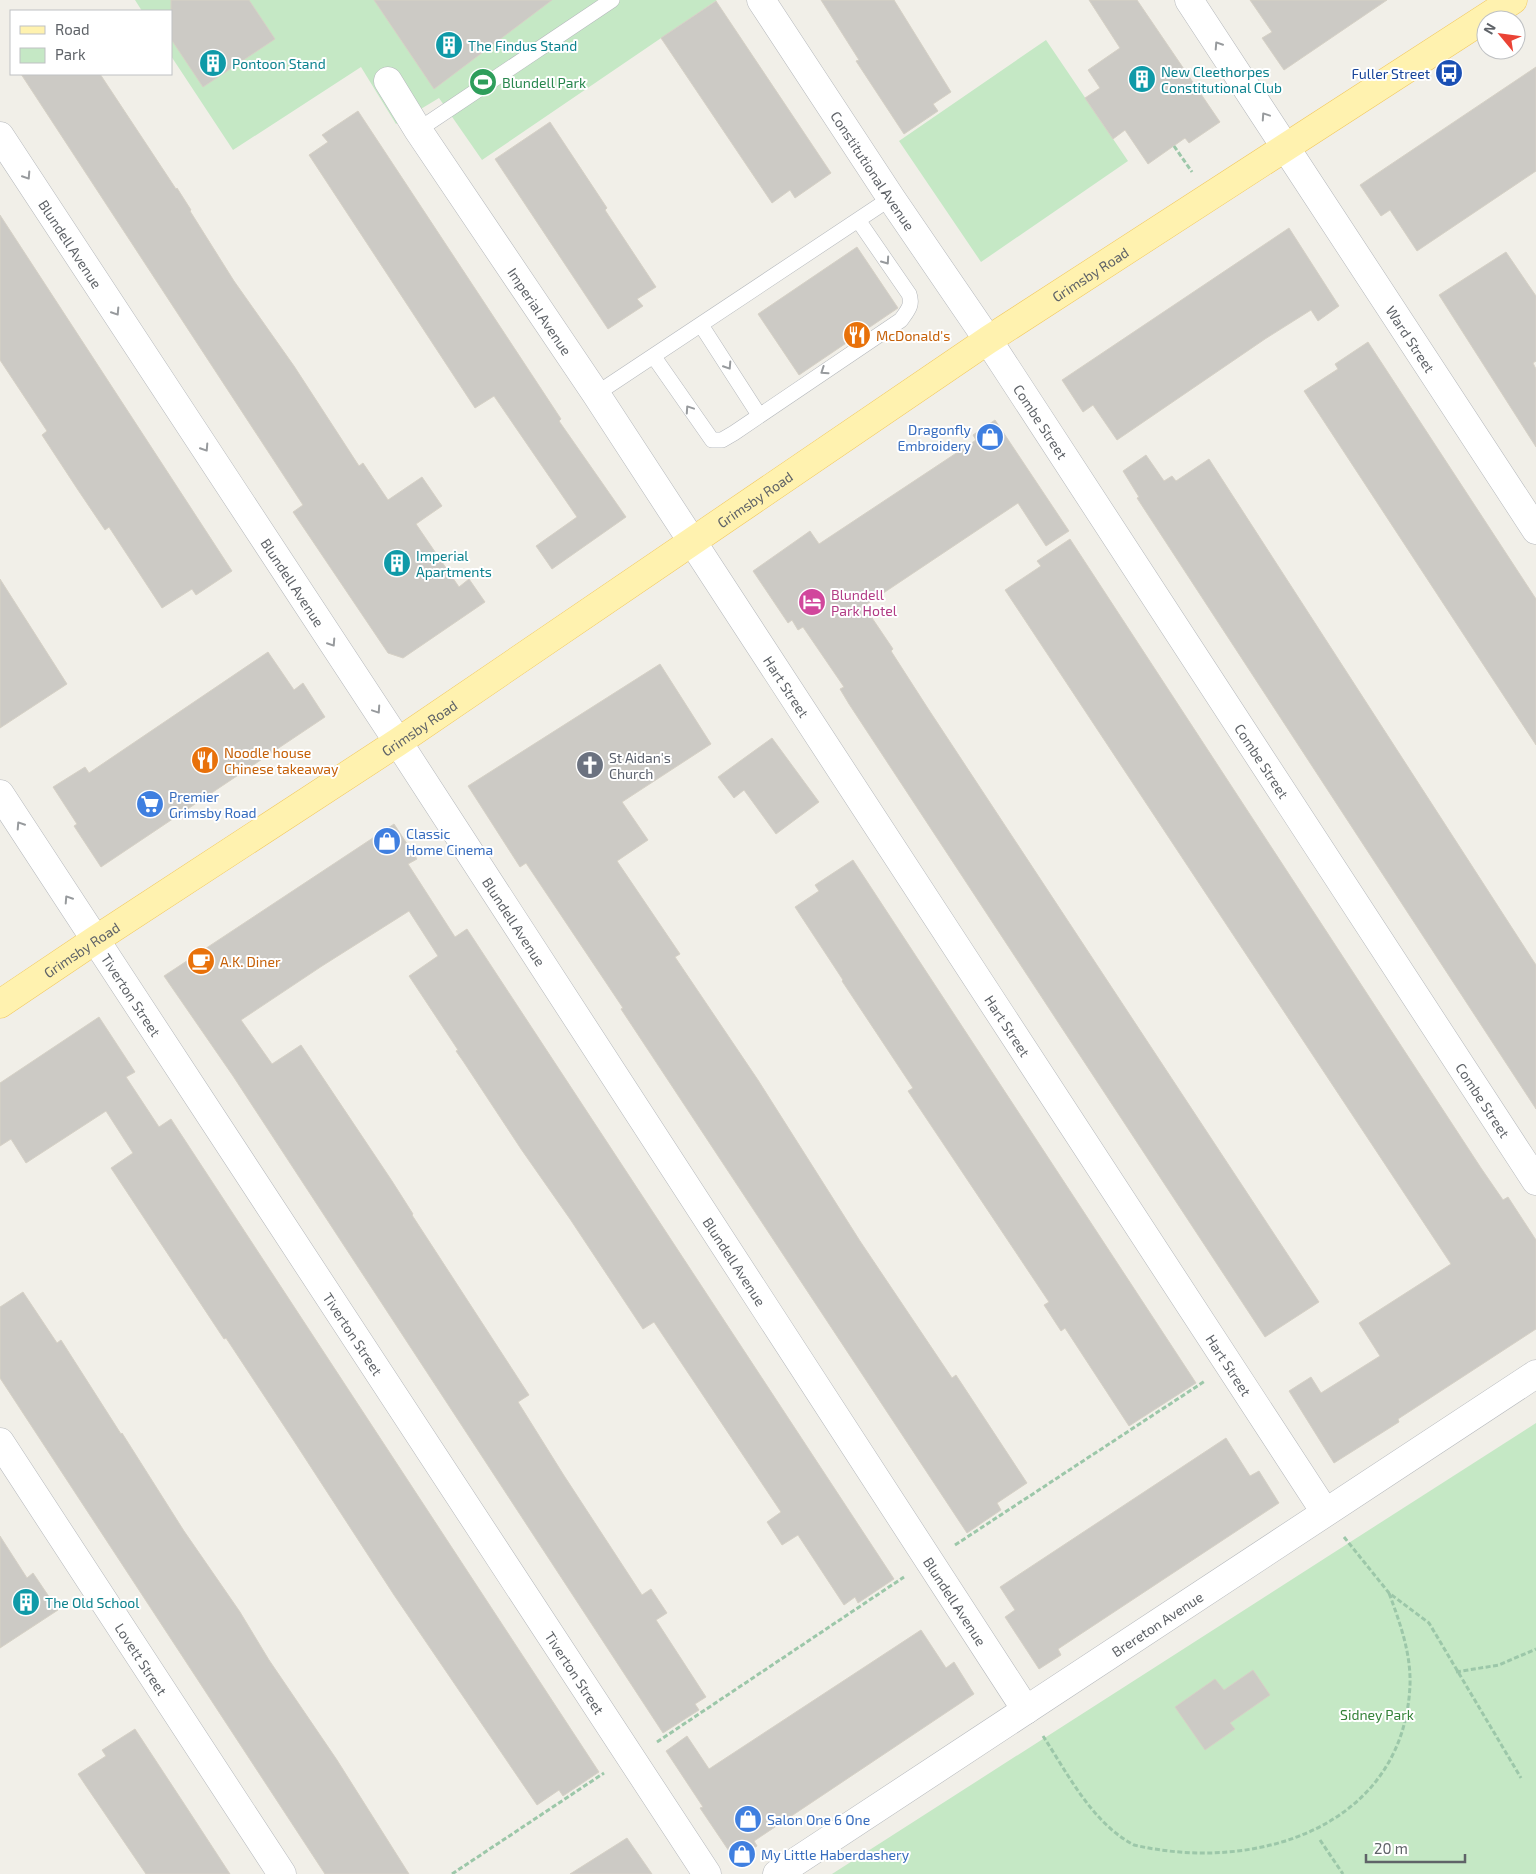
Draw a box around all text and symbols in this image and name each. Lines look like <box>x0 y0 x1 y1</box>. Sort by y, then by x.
legend <box>10 10 172 75</box>
north arrow <box>1476 10 1526 60</box>
text: Road <box>55 20 90 38</box>
text: N <box>1479 20 1499 37</box>
building icon: The Findus Stand <box>434 30 464 60</box>
place label: The Findus Stand <box>468 37 577 54</box>
one-way arrow <box>1215 41 1224 50</box>
text: Park <box>55 45 86 63</box>
building icon: Pontoon Stand <box>198 48 228 78</box>
place label: Pontoon Stand <box>232 55 326 72</box>
bus stop icon: Fuller Street <box>1434 58 1464 88</box>
place label: New Cleethorpes Constitutional Club <box>1161 63 1282 96</box>
building icon: New Cleethorpes Constitutional Club <box>1127 64 1157 94</box>
place label: Fuller Street <box>1352 65 1430 82</box>
sports icon: Blundell Park <box>468 67 498 97</box>
place label: Blundell Park <box>502 74 586 91</box>
street label: Constitutional Avenue <box>828 108 919 233</box>
one-way arrow <box>1262 112 1271 122</box>
one-way arrow <box>20 171 30 180</box>
street label: Blundell Avenue <box>36 196 106 291</box>
street label: Grimsby Road <box>1049 243 1131 305</box>
one-way arrow <box>880 255 889 264</box>
street label: Imperial Avenue <box>505 264 576 358</box>
street label: Ward Street <box>1383 302 1439 375</box>
one-way arrow <box>109 307 119 316</box>
restaurant icon: McDonald's <box>842 320 872 350</box>
place label: McDonald's <box>876 327 950 344</box>
one-way arrow <box>722 361 731 370</box>
one-way arrow <box>820 365 829 375</box>
street label: Combe Street <box>1011 381 1072 462</box>
one-way arrow <box>686 405 695 415</box>
place label: Dragonfly Embroidery <box>898 421 972 454</box>
shop icon: Dragonfly Embroidery <box>975 422 1005 452</box>
one-way arrow <box>198 443 208 452</box>
street label: Grimsby Road <box>714 467 796 531</box>
street label: Blundell Avenue <box>258 535 328 630</box>
place label: Imperial Apartments <box>416 547 492 580</box>
building icon: Imperial Apartments <box>382 548 412 578</box>
place label: Blundell Park Hotel <box>831 586 898 619</box>
hotel icon: Blundell Park Hotel <box>797 587 827 617</box>
one-way arrow <box>326 637 335 647</box>
street label: Hart Street <box>760 652 813 720</box>
street label: Grimsby Road <box>378 696 460 759</box>
one-way arrow <box>370 705 380 714</box>
street label: Combe Street <box>1232 720 1293 801</box>
place label: Noodle house Chinese takeaway <box>224 744 339 777</box>
restaurant icon: Noodle house Chinese takeaway <box>190 745 220 775</box>
place label: St Aidan's Church <box>609 749 671 782</box>
church icon: St Aidan's Church <box>575 750 605 780</box>
place label: Premier Grimsby Road <box>169 788 257 821</box>
supermarket icon: Premier Grimsby Road <box>135 789 165 819</box>
one-way arrow <box>17 821 26 831</box>
place label: Classic Home Cinema <box>406 825 493 858</box>
shop icon: Classic Home Cinema <box>372 826 402 856</box>
street label: Blundell Avenue <box>479 874 549 969</box>
one-way arrow <box>65 895 74 904</box>
street label: Grimsby Road <box>40 918 123 981</box>
cafe icon: A.K. Diner <box>186 946 216 976</box>
street label: Tiverton Street <box>98 950 165 1039</box>
place label: A.K. Diner <box>220 953 281 970</box>
street label: Hart Street <box>982 992 1034 1060</box>
street label: Combe Street <box>1453 1059 1514 1141</box>
street label: Blundell Avenue <box>700 1214 770 1309</box>
street label: Tiverton Street <box>320 1289 387 1378</box>
street label: Hart Street <box>1203 1331 1255 1399</box>
street label: Blundell Avenue <box>920 1554 990 1649</box>
building icon: The Old School <box>11 1587 41 1617</box>
street label: Brereton Avenue <box>1108 1587 1206 1660</box>
place label: The Old School <box>45 1594 140 1611</box>
street label: Lovett Street <box>112 1620 171 1698</box>
street label: Tiverton Street <box>542 1628 608 1717</box>
park label: Sidney Park <box>1340 1706 1414 1723</box>
shop icon: Salon One 6 One <box>733 1804 763 1834</box>
place label: Salon One 6 One <box>767 1811 870 1828</box>
scale bar <box>1366 1832 1465 1864</box>
shop icon: My Little Haberdashery <box>727 1839 757 1869</box>
text: 20 m <box>1374 1839 1408 1857</box>
place label: My Little Haberdashery <box>761 1846 910 1863</box>

